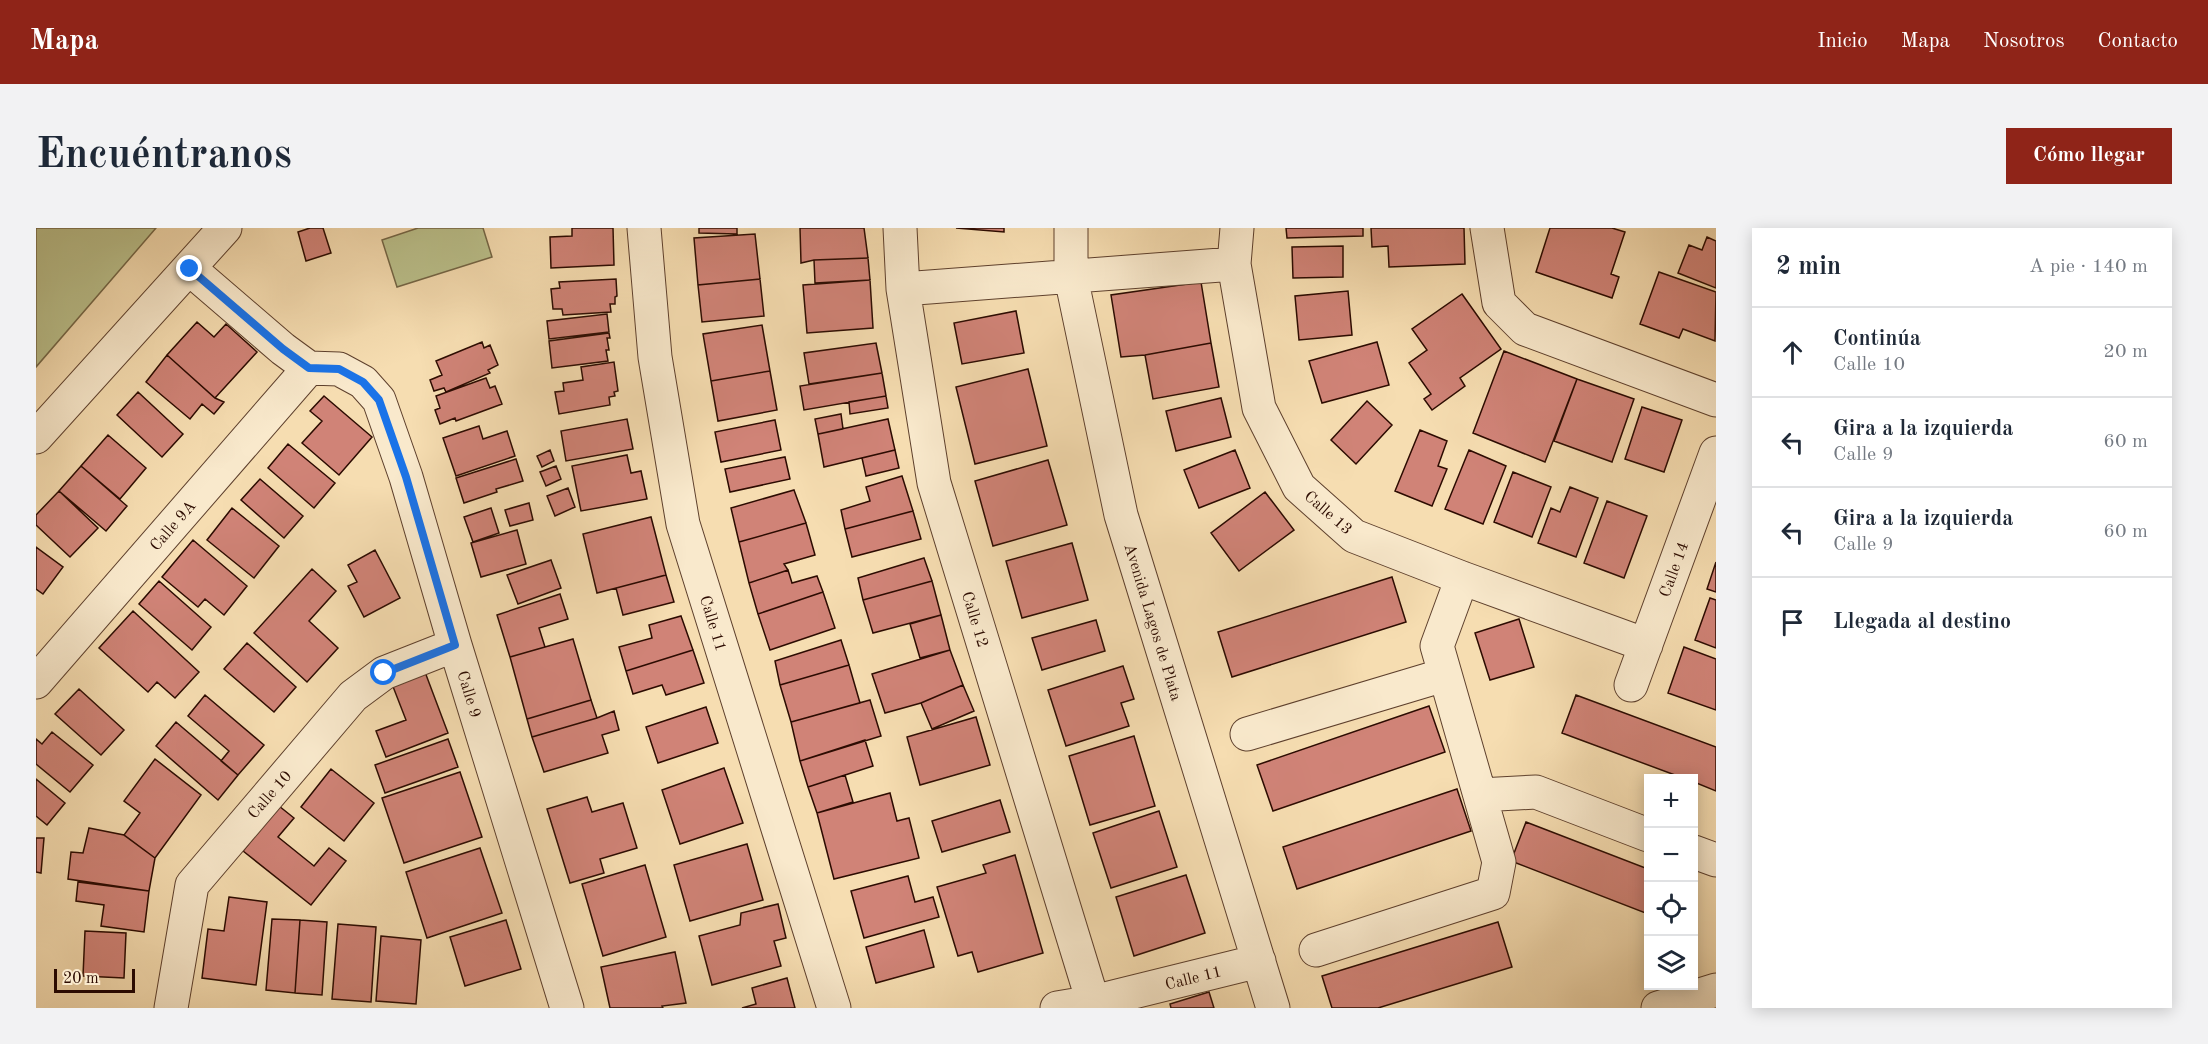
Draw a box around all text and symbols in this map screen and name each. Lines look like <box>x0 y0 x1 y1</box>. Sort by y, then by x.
text: Mapa <box>30 28 99 56</box>
text: Inicio <box>1817 31 1868 52</box>
text: Mapa <box>1901 31 1950 52</box>
text: Nosotros <box>1983 31 2065 52</box>
text: Contacto <box>2098 31 2178 52</box>
button: Cómo llegar <box>2006 128 2172 184</box>
text: Encuéntranos <box>36 135 292 177</box>
text: 2 min <box>1776 254 1841 280</box>
route end <box>176 255 202 281</box>
text: A pie · 140 m <box>2029 257 2148 277</box>
text: Continúa <box>1833 328 1921 350</box>
icon: ahead <box>1776 336 1809 369</box>
text: 20 m <box>2103 342 2148 362</box>
text: Calle 10 <box>1833 355 1905 375</box>
text: Gira a la izquierda <box>1833 418 2013 440</box>
icon: left <box>1776 426 1809 459</box>
text: 60 m <box>2103 432 2148 452</box>
text: Calle 9 <box>1833 445 1893 465</box>
street label: Calle 13 <box>1301 489 1355 538</box>
street label: Calle 9A <box>148 498 199 554</box>
text: Gira a la izquierda <box>1833 508 2013 530</box>
icon: left <box>1776 516 1809 549</box>
text: 60 m <box>2103 522 2148 542</box>
text: Calle 9 <box>1833 535 1893 555</box>
street label: Calle 14 <box>1657 540 1692 600</box>
street label: Avenida Lagos de Plata <box>1121 542 1184 703</box>
street label: Calle 12 <box>958 590 990 649</box>
street label: Calle 11 <box>696 594 728 653</box>
icon: arrive <box>1776 606 1809 639</box>
text: Llegada al destino <box>1833 611 2011 633</box>
route start <box>370 659 396 685</box>
street label: Calle 9 <box>453 669 483 720</box>
street label: Calle 10 <box>246 768 295 822</box>
map controls <box>1644 774 1698 990</box>
button: + <box>1644 774 1698 828</box>
button: − <box>1644 828 1698 882</box>
button: locate <box>1644 882 1698 936</box>
button: layers <box>1644 936 1698 990</box>
street label: Calle 11 <box>1164 964 1223 994</box>
scale bar <box>54 966 135 994</box>
text: 20 m <box>63 971 99 987</box>

